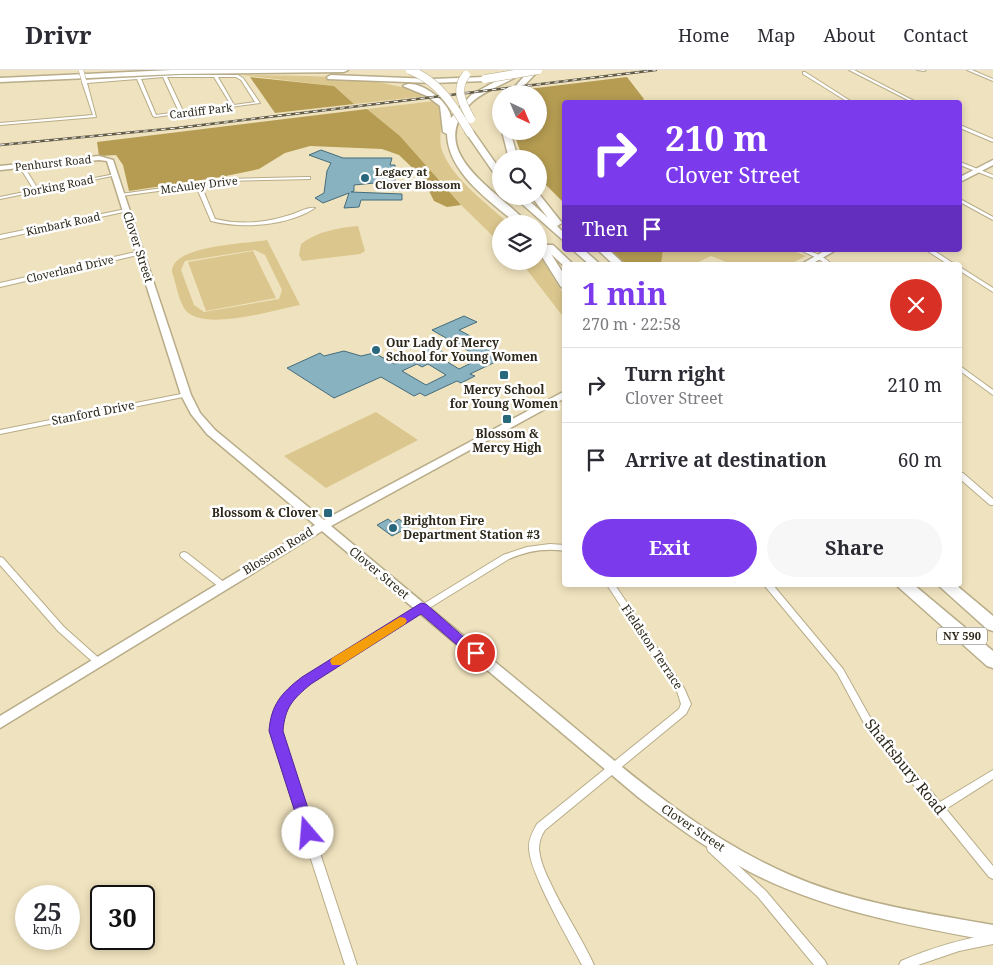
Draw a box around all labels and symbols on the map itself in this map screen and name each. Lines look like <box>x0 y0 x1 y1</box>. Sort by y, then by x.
north arrow <box>492 85 548 140</box>
street label: Cardiff Park <box>169 99 234 122</box>
street label: Penhurst Road <box>14 151 92 174</box>
place label: Legacy at Clover Blossom <box>375 164 461 192</box>
street label: Dorking Road <box>21 171 95 200</box>
street label: McAuley Drive <box>160 172 238 197</box>
marker: Legacy at Clover Blossom <box>359 172 371 184</box>
street label: Kimbark Road <box>24 208 102 239</box>
street label: Clover Street <box>119 209 158 284</box>
street label: Cloverland Drive <box>25 251 115 286</box>
place label: Our Lady of Mercy School for Young Women <box>386 334 538 365</box>
marker: Our Lady of Mercy School for Young Women <box>370 344 382 356</box>
marker: Mercy School for Young Women <box>498 369 510 381</box>
place label: Mercy School for Young Women <box>450 381 558 412</box>
street label: Stanford Drive <box>50 396 136 429</box>
marker: Blossom & Mercy High <box>501 413 513 425</box>
place label: Blossom & Mercy High <box>472 425 542 456</box>
place label: Blossom & Clover <box>212 504 319 521</box>
marker: Blossom & Clover <box>322 507 334 519</box>
place label: Brighton Fire Department Station #3 <box>403 512 540 543</box>
street label: Blossom Road <box>239 522 317 578</box>
marker: Brighton Fire Department Station #3 <box>387 522 399 534</box>
street label: Clover Street <box>346 542 413 603</box>
street label: Fieldston Terrace <box>618 601 687 693</box>
road number: NY 590 <box>937 628 987 644</box>
pin <box>455 632 497 674</box>
street label: Shaftsbury Road <box>861 714 951 819</box>
street label: Clover Street <box>658 800 729 855</box>
position arrow <box>281 806 333 858</box>
speed limit sign: 30 <box>90 885 155 950</box>

